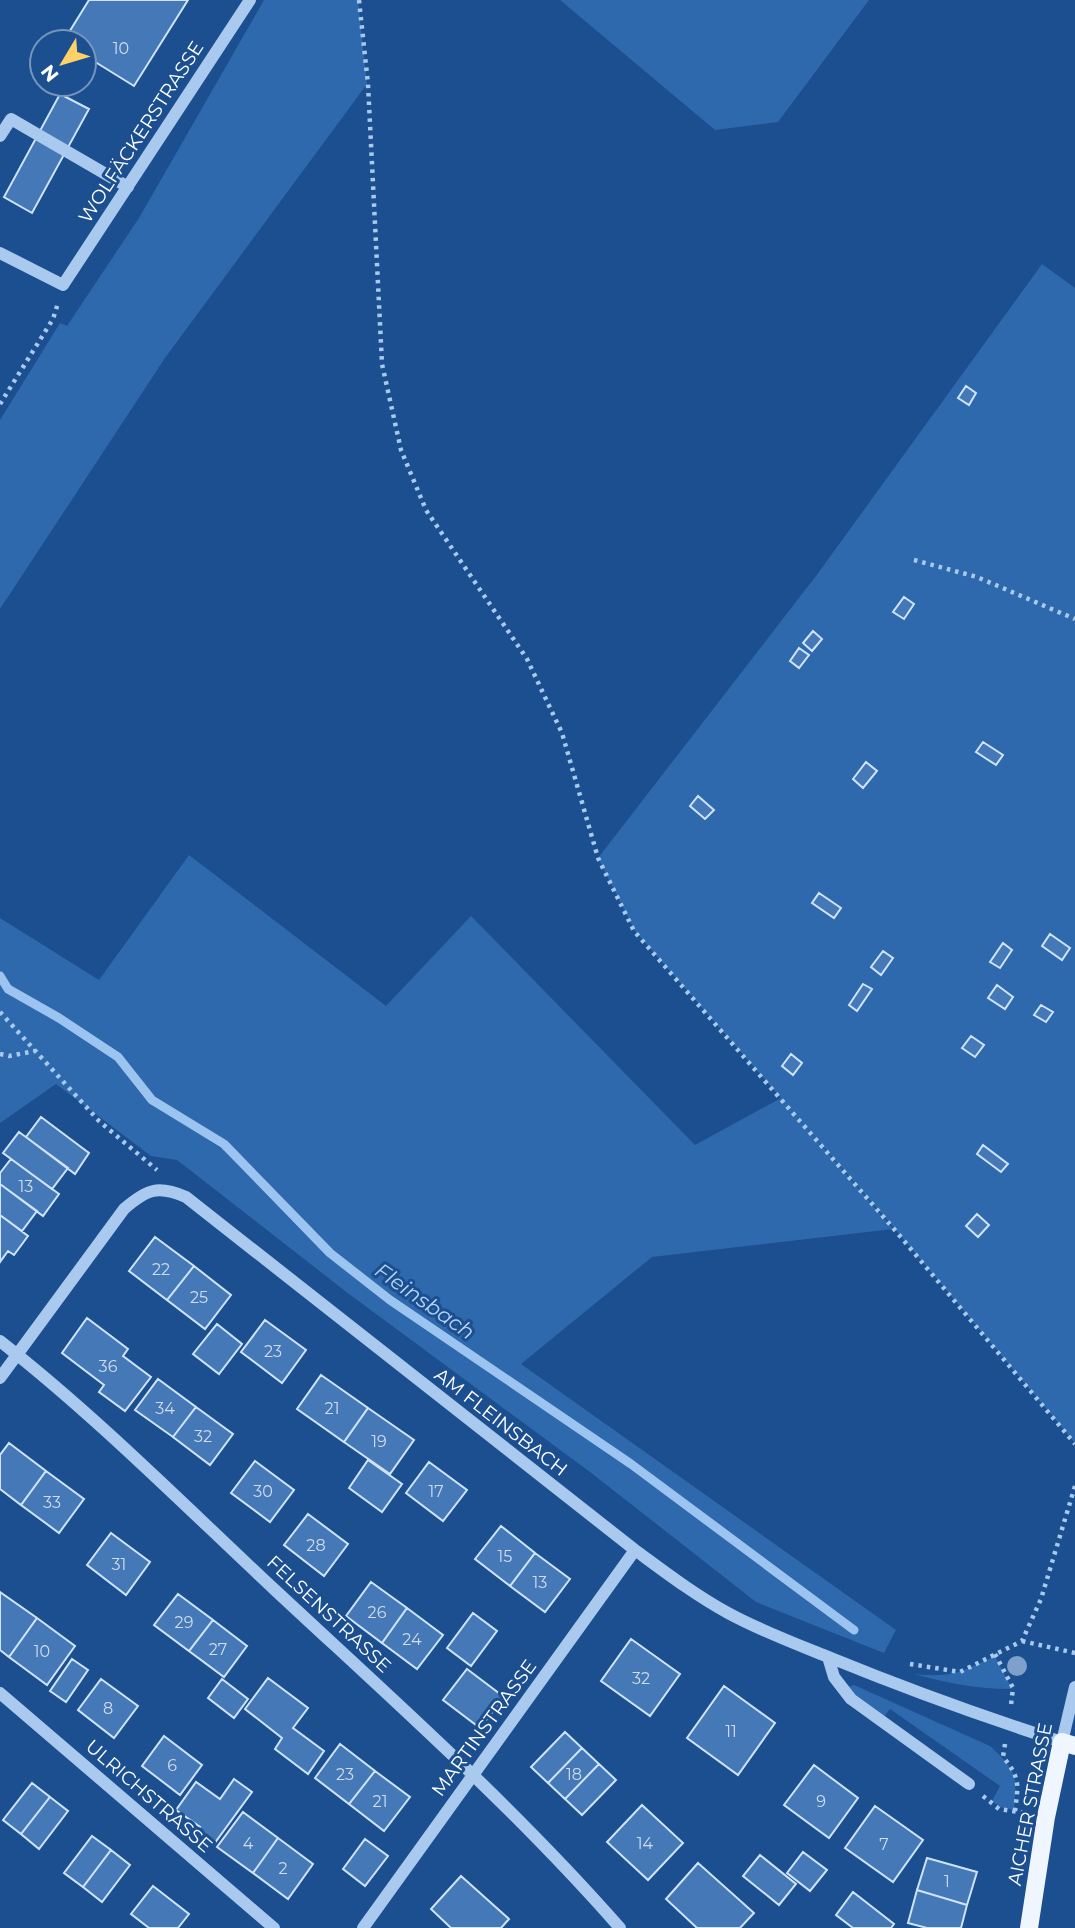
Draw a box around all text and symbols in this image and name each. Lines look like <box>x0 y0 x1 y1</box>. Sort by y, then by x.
north arrow <box>28 28 98 98</box>
street label: WOLFÄCKERSTRASSE <box>74 37 208 227</box>
house number: 10 <box>113 39 129 58</box>
text: N <box>36 60 64 86</box>
house number: 13 <box>19 1177 33 1196</box>
water label: Fleinsbach <box>370 1257 480 1345</box>
house number: 22 <box>152 1260 170 1279</box>
house number: 25 <box>190 1288 208 1307</box>
house number: 23 <box>264 1342 282 1361</box>
house number: 36 <box>99 1357 118 1376</box>
street label: AM FLEINSBACH <box>430 1363 572 1481</box>
house number: 34 <box>155 1399 175 1418</box>
house number: 21 <box>325 1399 339 1418</box>
house number: 32 <box>194 1427 212 1446</box>
house number: 19 <box>371 1432 387 1451</box>
house number: 30 <box>253 1482 273 1501</box>
house number: 17 <box>428 1482 444 1501</box>
house number: 33 <box>43 1493 61 1512</box>
house number: 28 <box>306 1536 326 1555</box>
house number: 15 <box>498 1547 512 1566</box>
street label: FELSENSTRASSE <box>262 1551 396 1677</box>
house number: 31 <box>112 1555 126 1574</box>
house number: 13 <box>533 1573 547 1592</box>
house number: 26 <box>368 1603 387 1622</box>
house number: 29 <box>175 1613 193 1632</box>
house number: 24 <box>402 1630 422 1649</box>
house number: 27 <box>209 1640 227 1659</box>
house number: 10 <box>34 1642 50 1661</box>
street label: MARTINSTRASSE <box>427 1655 541 1801</box>
house number: 32 <box>632 1669 650 1688</box>
house number: 8 <box>103 1699 113 1718</box>
street label: AICHER STRASSE <box>1003 1721 1057 1887</box>
house number: 11 <box>725 1722 737 1741</box>
street label: ULRICHSTRASSE <box>81 1735 217 1857</box>
house number: 6 <box>167 1756 177 1775</box>
house number: 23 <box>336 1765 354 1784</box>
house number: 18 <box>566 1765 582 1784</box>
house number: 21 <box>373 1792 387 1811</box>
house number: 9 <box>816 1792 826 1811</box>
house number: 4 <box>243 1834 254 1853</box>
house number: 14 <box>637 1834 654 1853</box>
house number: 7 <box>879 1835 889 1854</box>
house number: 2 <box>278 1859 288 1878</box>
house number: 1 <box>944 1872 950 1891</box>

